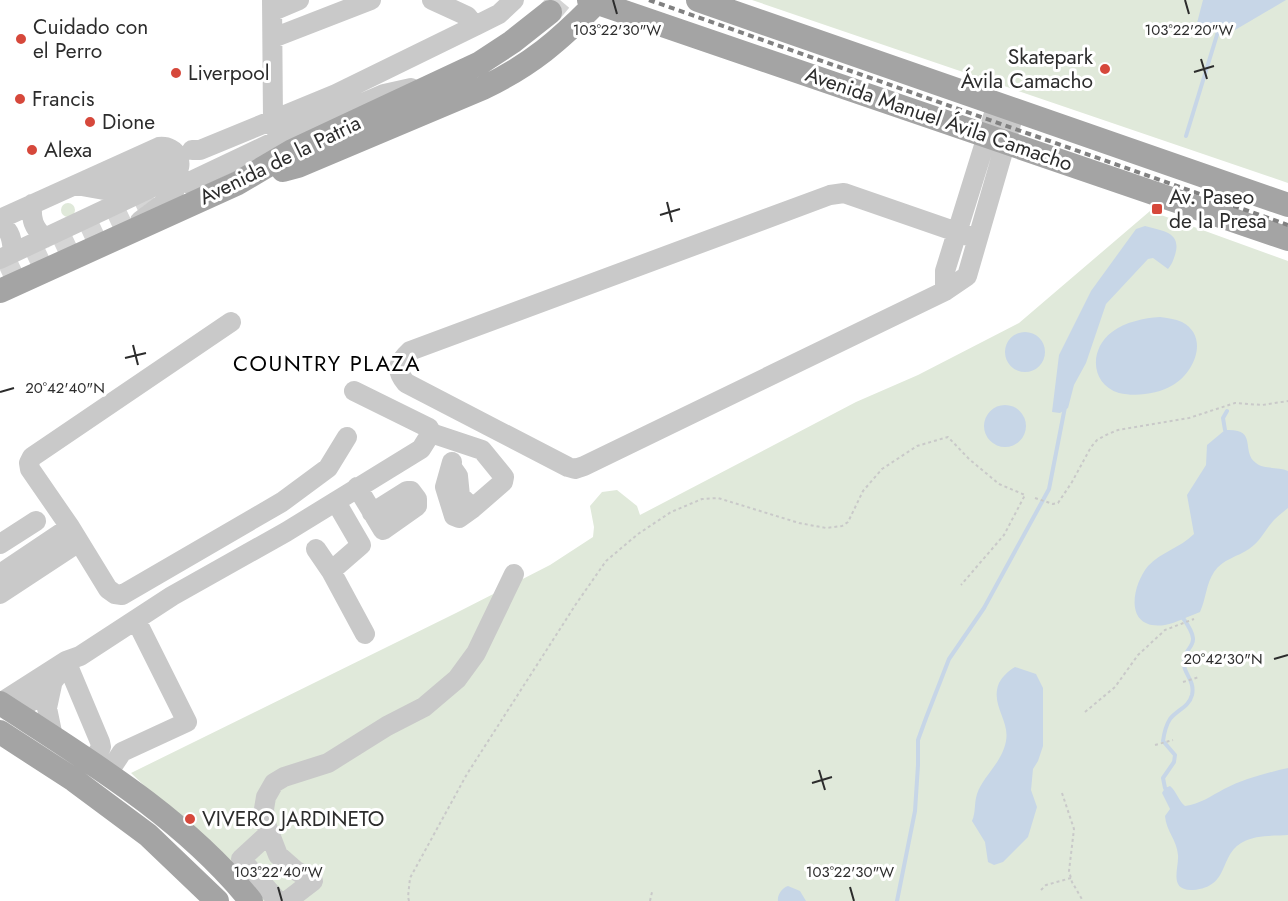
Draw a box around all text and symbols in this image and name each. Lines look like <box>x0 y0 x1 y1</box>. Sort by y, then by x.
place label: Cuidado con el Perro <box>33 12 148 66</box>
text: 103°22'30"W <box>573 19 661 41</box>
text: 103°22'20"W <box>1145 19 1234 41</box>
marker: Cuidado con el Perro <box>14 32 28 46</box>
place label: Skatepark Ávila Camacho <box>961 42 1094 96</box>
place label: Liverpool <box>188 58 270 88</box>
street label: Avenida Manuel Ávila Camacho <box>801 59 1077 179</box>
marker: Skatepark Ávila Camacho <box>1098 62 1112 76</box>
marker: Liverpool <box>169 66 183 80</box>
place label: Francis <box>32 84 94 114</box>
marker: Francis <box>13 92 27 106</box>
place label: Dione <box>102 107 155 137</box>
street label: Avenida de la Patria <box>194 108 366 212</box>
marker: Dione <box>83 115 97 129</box>
place label: Alexa <box>44 135 92 165</box>
marker: Alexa <box>25 143 39 157</box>
place label: Av. Paseo de la Presa <box>1169 182 1267 236</box>
marker: Av. Paseo de la Presa <box>1150 202 1164 216</box>
district label: COUNTRY PLAZA <box>233 347 421 379</box>
text: 20°42'40"N <box>25 377 105 399</box>
text: 20°42'30"N <box>1183 648 1263 670</box>
place label: VIVERO JARDINETO <box>202 804 384 834</box>
marker: VIVERO JARDINETO <box>183 812 197 826</box>
text: 103°22'40"W <box>233 861 323 883</box>
text: 103°22'30"W <box>806 861 894 883</box>

